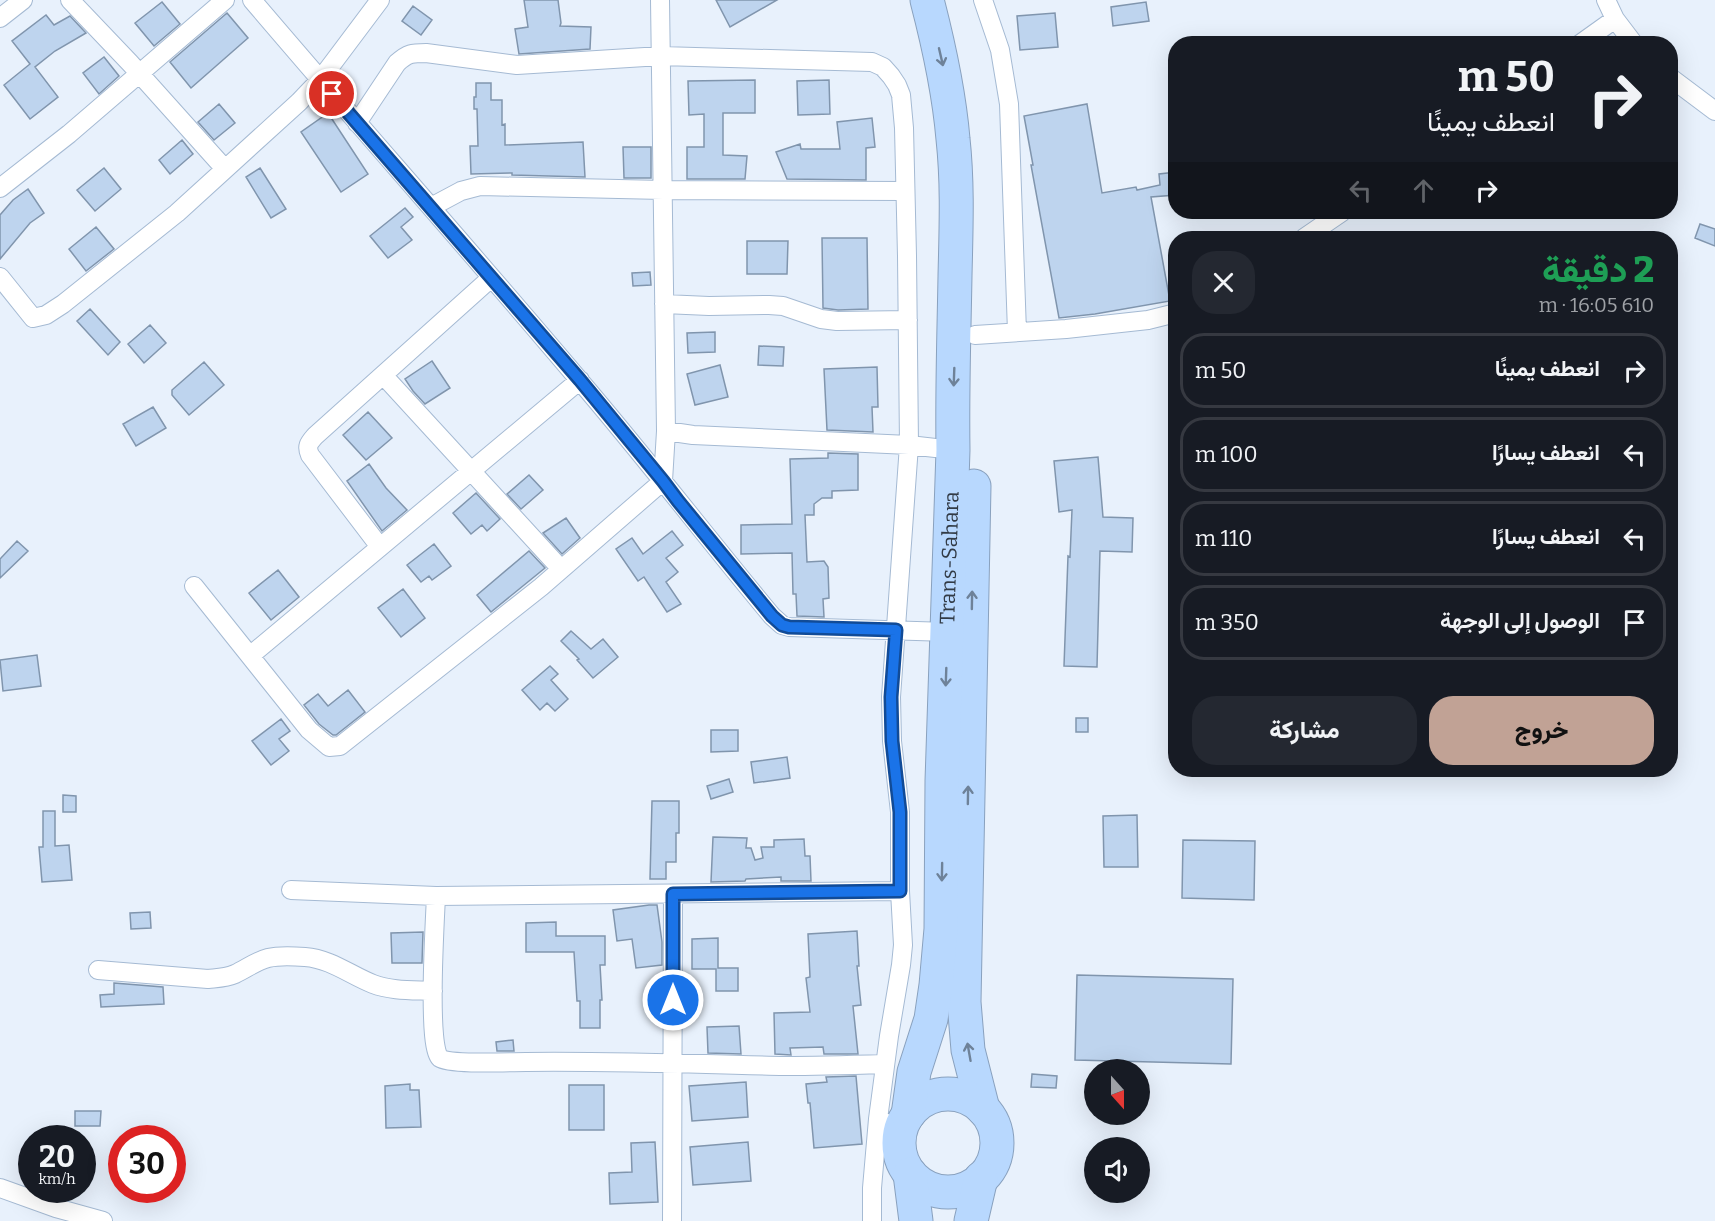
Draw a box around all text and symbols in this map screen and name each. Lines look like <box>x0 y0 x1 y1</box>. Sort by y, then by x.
one-way arrow <box>935 47 947 66</box>
text: 50 m <box>1458 52 1555 102</box>
icon: right <box>1576 60 1654 138</box>
pin <box>306 68 357 119</box>
icon: arrive <box>315 77 348 110</box>
text: انعطف يمينًا <box>1427 106 1555 138</box>
icon: left <box>1344 174 1377 207</box>
icon: ahead <box>1407 174 1440 207</box>
icon: right <box>1470 174 1503 207</box>
text: 2 دقيقة <box>1542 248 1654 292</box>
button: close <box>1192 251 1255 314</box>
text: 610 m · 16:05 <box>1539 293 1654 317</box>
icon: right <box>1618 354 1651 387</box>
text: انعطف يمينًا <box>1495 355 1600 382</box>
text: 50 m <box>1195 357 1246 384</box>
one-way arrow <box>948 366 959 386</box>
icon: left <box>1618 438 1651 471</box>
text: انعطف يسارًا <box>1492 439 1600 466</box>
text: 100 m <box>1195 441 1258 468</box>
street label: Trans-Sahara <box>934 490 965 625</box>
icon: left <box>1618 522 1651 555</box>
text: انعطف يسارًا <box>1492 523 1600 550</box>
text: 110 m <box>1195 525 1252 552</box>
one-way arrow <box>966 590 978 610</box>
icon: arrive <box>1618 606 1651 639</box>
text: الوصول إلى الوجهة <box>1440 607 1600 634</box>
text: 350 m <box>1195 609 1259 636</box>
one-way arrow <box>941 666 952 686</box>
button: مشاركة <box>1192 696 1417 765</box>
button: خروج <box>1429 696 1654 765</box>
one-way arrow <box>962 785 974 805</box>
one-way arrow <box>936 861 948 881</box>
position arrow <box>641 968 705 1032</box>
one-way arrow <box>964 1043 975 1063</box>
north arrow <box>1084 1059 1150 1125</box>
map controls <box>1084 1059 1150 1203</box>
speed limit sign: 30 <box>108 1125 186 1203</box>
button: sound <box>1084 1137 1150 1203</box>
text: 20 <box>39 1139 75 1175</box>
text: km/h <box>38 1170 76 1188</box>

